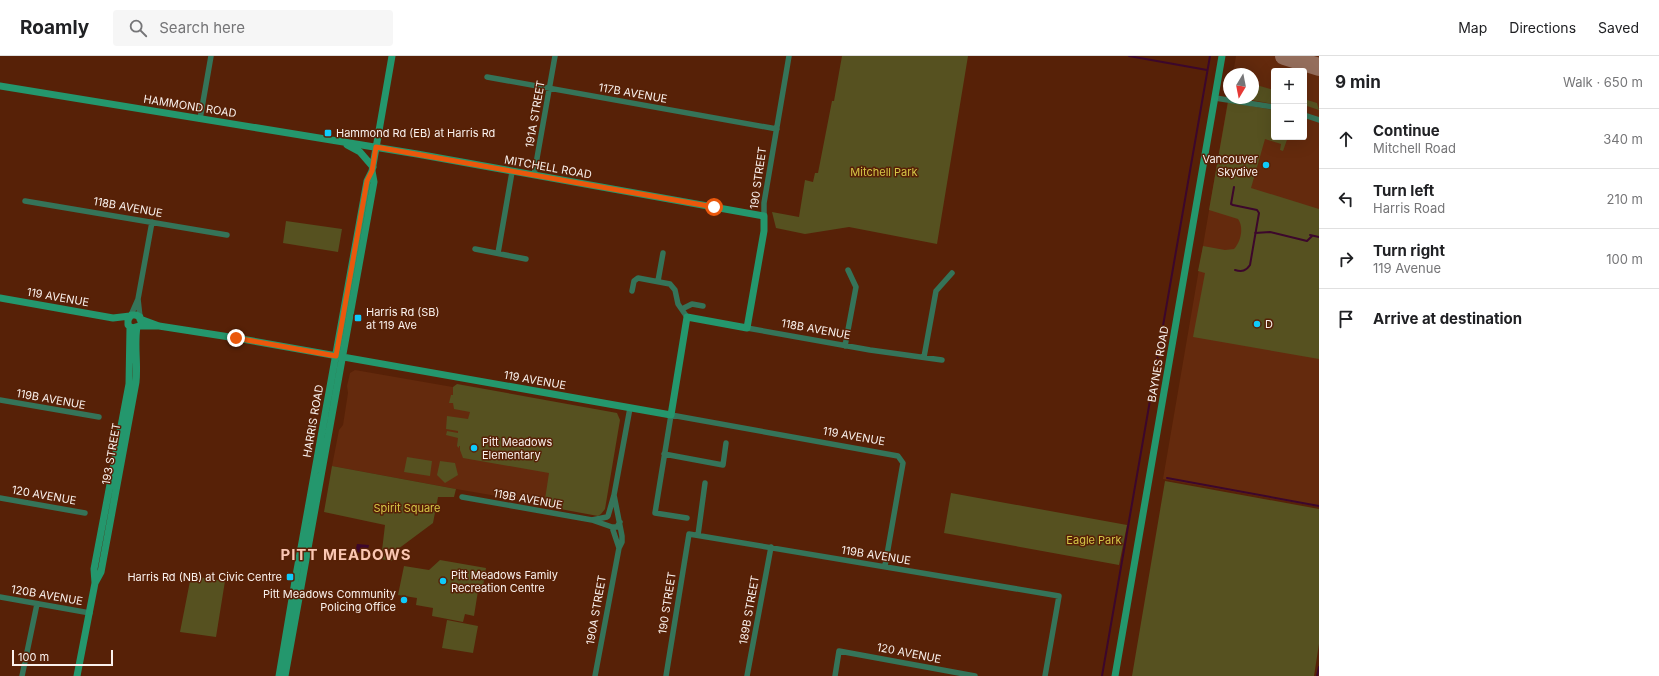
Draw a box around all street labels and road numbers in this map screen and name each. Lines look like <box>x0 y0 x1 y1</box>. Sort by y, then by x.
street label: 191A STREET <box>522 79 548 149</box>
street label: 117B AVENUE <box>598 80 668 106</box>
street label: HAMMOND ROAD <box>142 92 238 120</box>
street label: 190 STREET <box>747 146 769 210</box>
street label: MITCHELL ROAD <box>503 152 593 182</box>
street label: 118B AVENUE <box>92 194 164 220</box>
street label: 119 AVENUE <box>26 285 90 309</box>
street label: 118B AVENUE <box>780 316 852 342</box>
street label: BAYNES ROAD <box>1144 325 1172 403</box>
street label: 119 AVENUE <box>503 368 567 392</box>
street label: HARRIS ROAD <box>300 383 326 458</box>
street label: 119B AVENUE <box>15 386 87 412</box>
street label: 193 STREET <box>99 422 123 486</box>
street label: 119 AVENUE <box>822 424 886 448</box>
street label: 120 AVENUE <box>11 482 77 508</box>
street label: 119B AVENUE <box>492 486 564 512</box>
street label: 119B AVENUE <box>840 543 912 567</box>
street label: 190 STREET <box>655 571 679 635</box>
street label: 190A STREET <box>583 574 609 646</box>
street label: 189B STREET <box>736 574 762 646</box>
street label: 120B AVENUE <box>10 582 84 608</box>
street label: 120 AVENUE <box>876 640 942 666</box>

